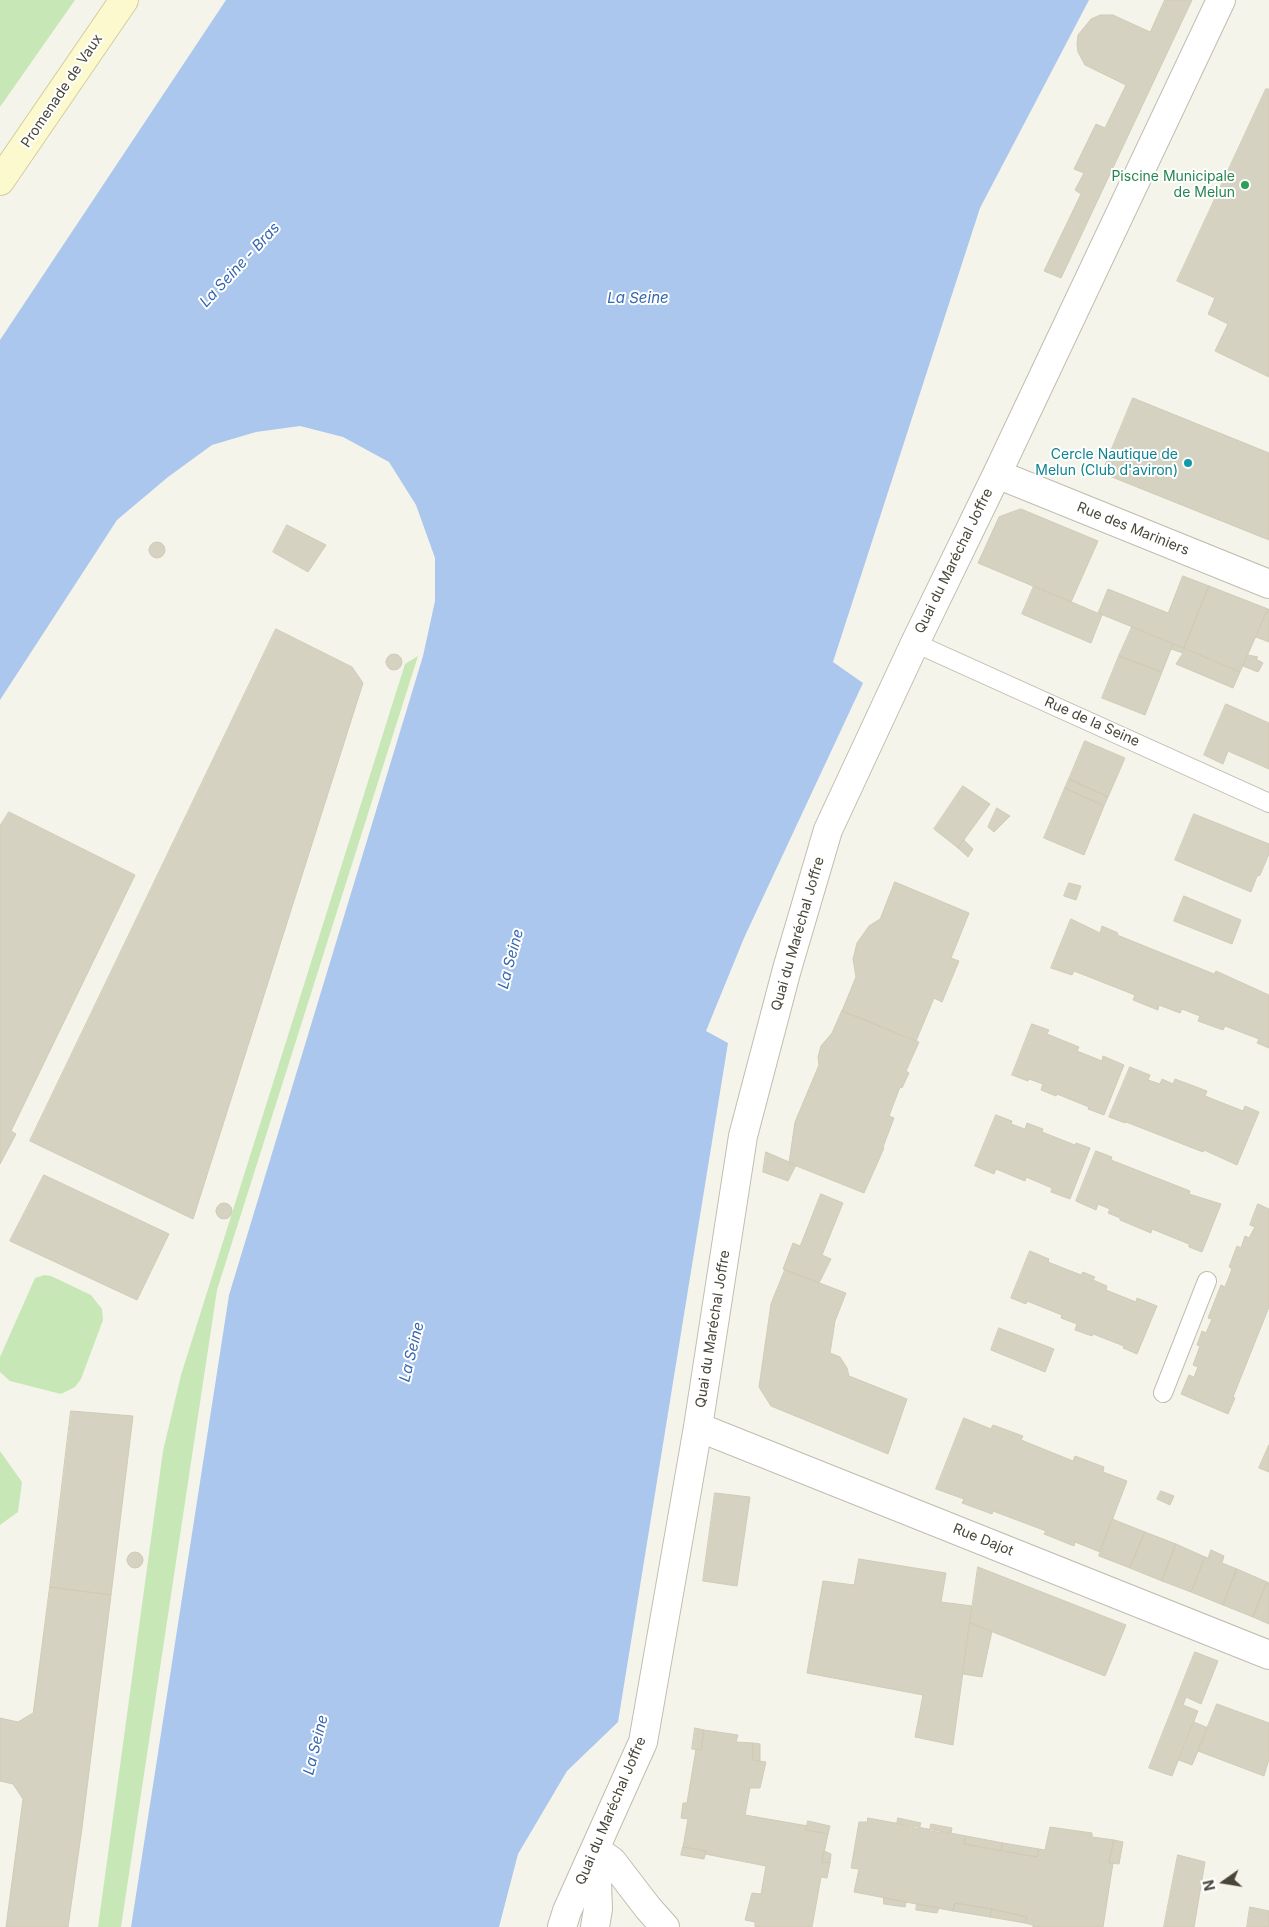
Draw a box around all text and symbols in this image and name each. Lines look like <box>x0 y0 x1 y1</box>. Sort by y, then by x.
street label: Promenade de Vaux <box>18 31 106 151</box>
place label: Piscine Municipale de Melun <box>1111 169 1235 202</box>
marker: Piscine Municipale de Melun <box>1239 179 1251 191</box>
water label: La Seine - Bras <box>196 219 284 311</box>
water label: La Seine <box>607 289 669 307</box>
place label: Cercle Nautique de Melun (Club d'aviron) <box>1035 447 1178 480</box>
marker: Cercle Nautique de Melun (Club d'aviron) <box>1182 457 1194 469</box>
street label: Quai du Maréchal Joffre <box>911 486 997 636</box>
street label: Rue des Mariniers <box>1075 499 1191 559</box>
street label: Rue de la Seine <box>1042 694 1142 750</box>
street label: Quai du Maréchal Joffre <box>768 855 828 1013</box>
water label: La Seine <box>494 927 528 991</box>
street label: Quai du Maréchal Joffre <box>692 1249 734 1409</box>
water label: La Seine <box>396 1320 428 1384</box>
street label: Rue Dajot <box>950 1520 1016 1560</box>
water label: La Seine <box>300 1713 332 1777</box>
street label: Quai du Maréchal Joffre <box>572 1734 650 1888</box>
north arrow <box>1199 1857 1249 1907</box>
text: N <box>1199 1878 1218 1893</box>

